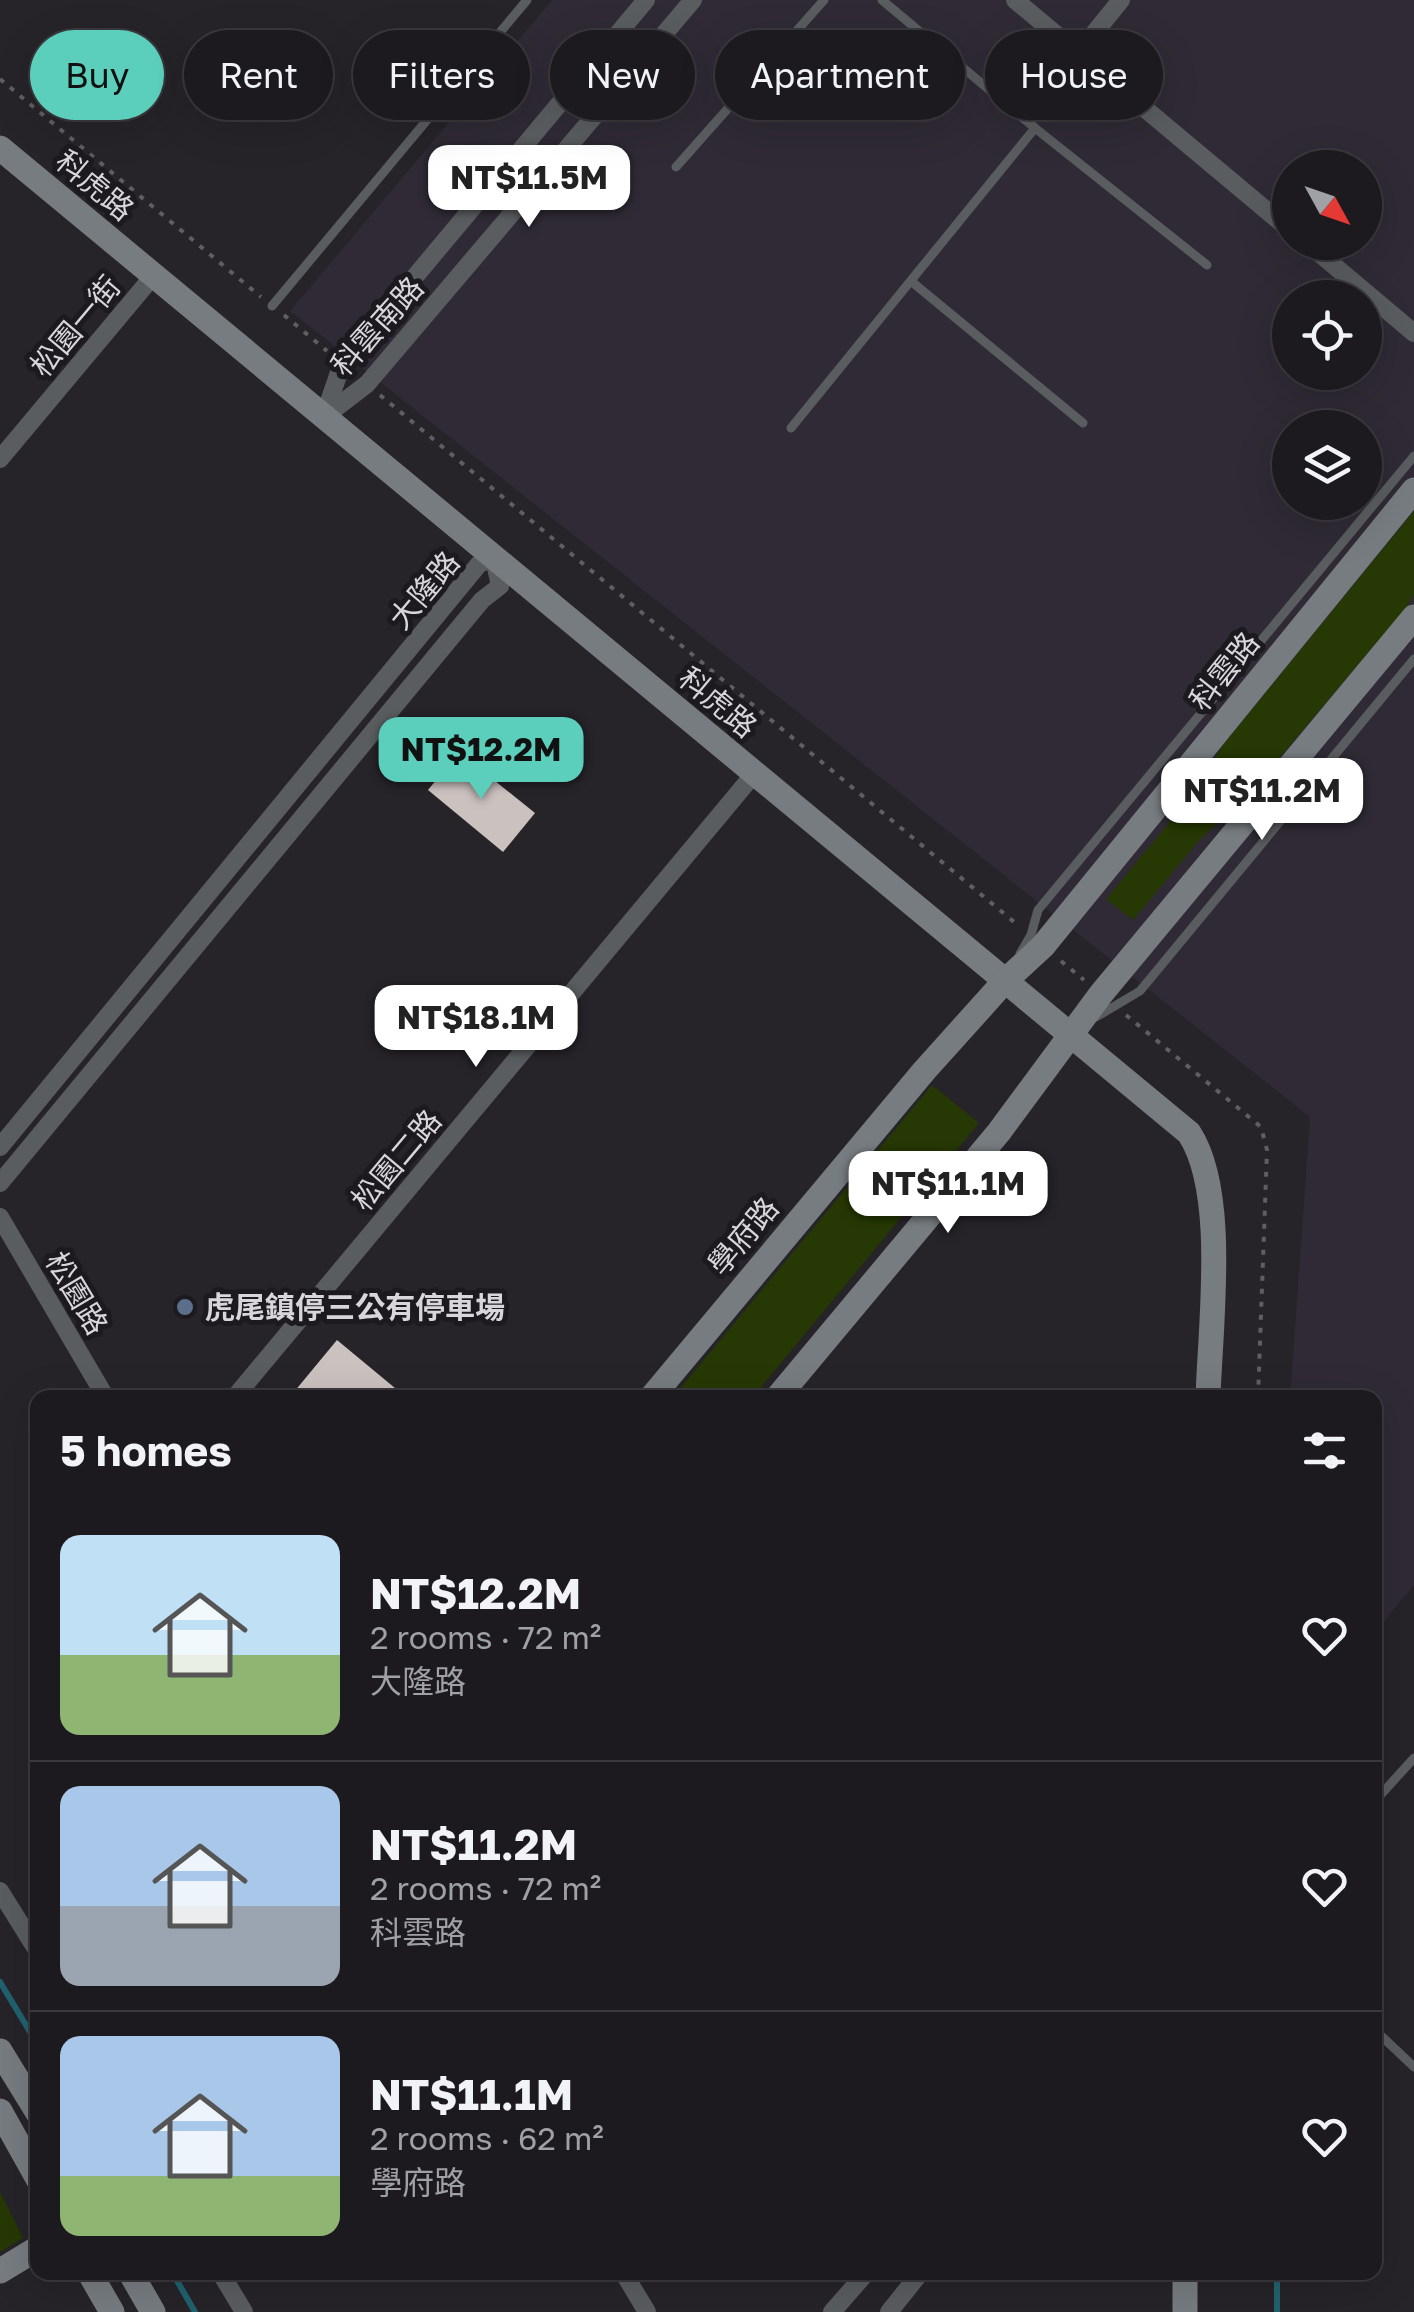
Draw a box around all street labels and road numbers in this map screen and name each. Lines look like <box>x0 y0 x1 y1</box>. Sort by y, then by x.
street label: 科虎路 <box>49 142 141 228</box>
street label: 松園一街 <box>23 268 127 384</box>
street label: 科雲南路 <box>323 269 431 383</box>
street label: 大隆路 <box>381 544 467 636</box>
street label: 科雲路 <box>1182 625 1266 717</box>
street label: 科虎路 <box>672 659 764 745</box>
street label: 松園二路 <box>344 1102 448 1218</box>
street label: 學府路 <box>700 1190 786 1282</box>
street label: 松園路 <box>38 1245 116 1341</box>

